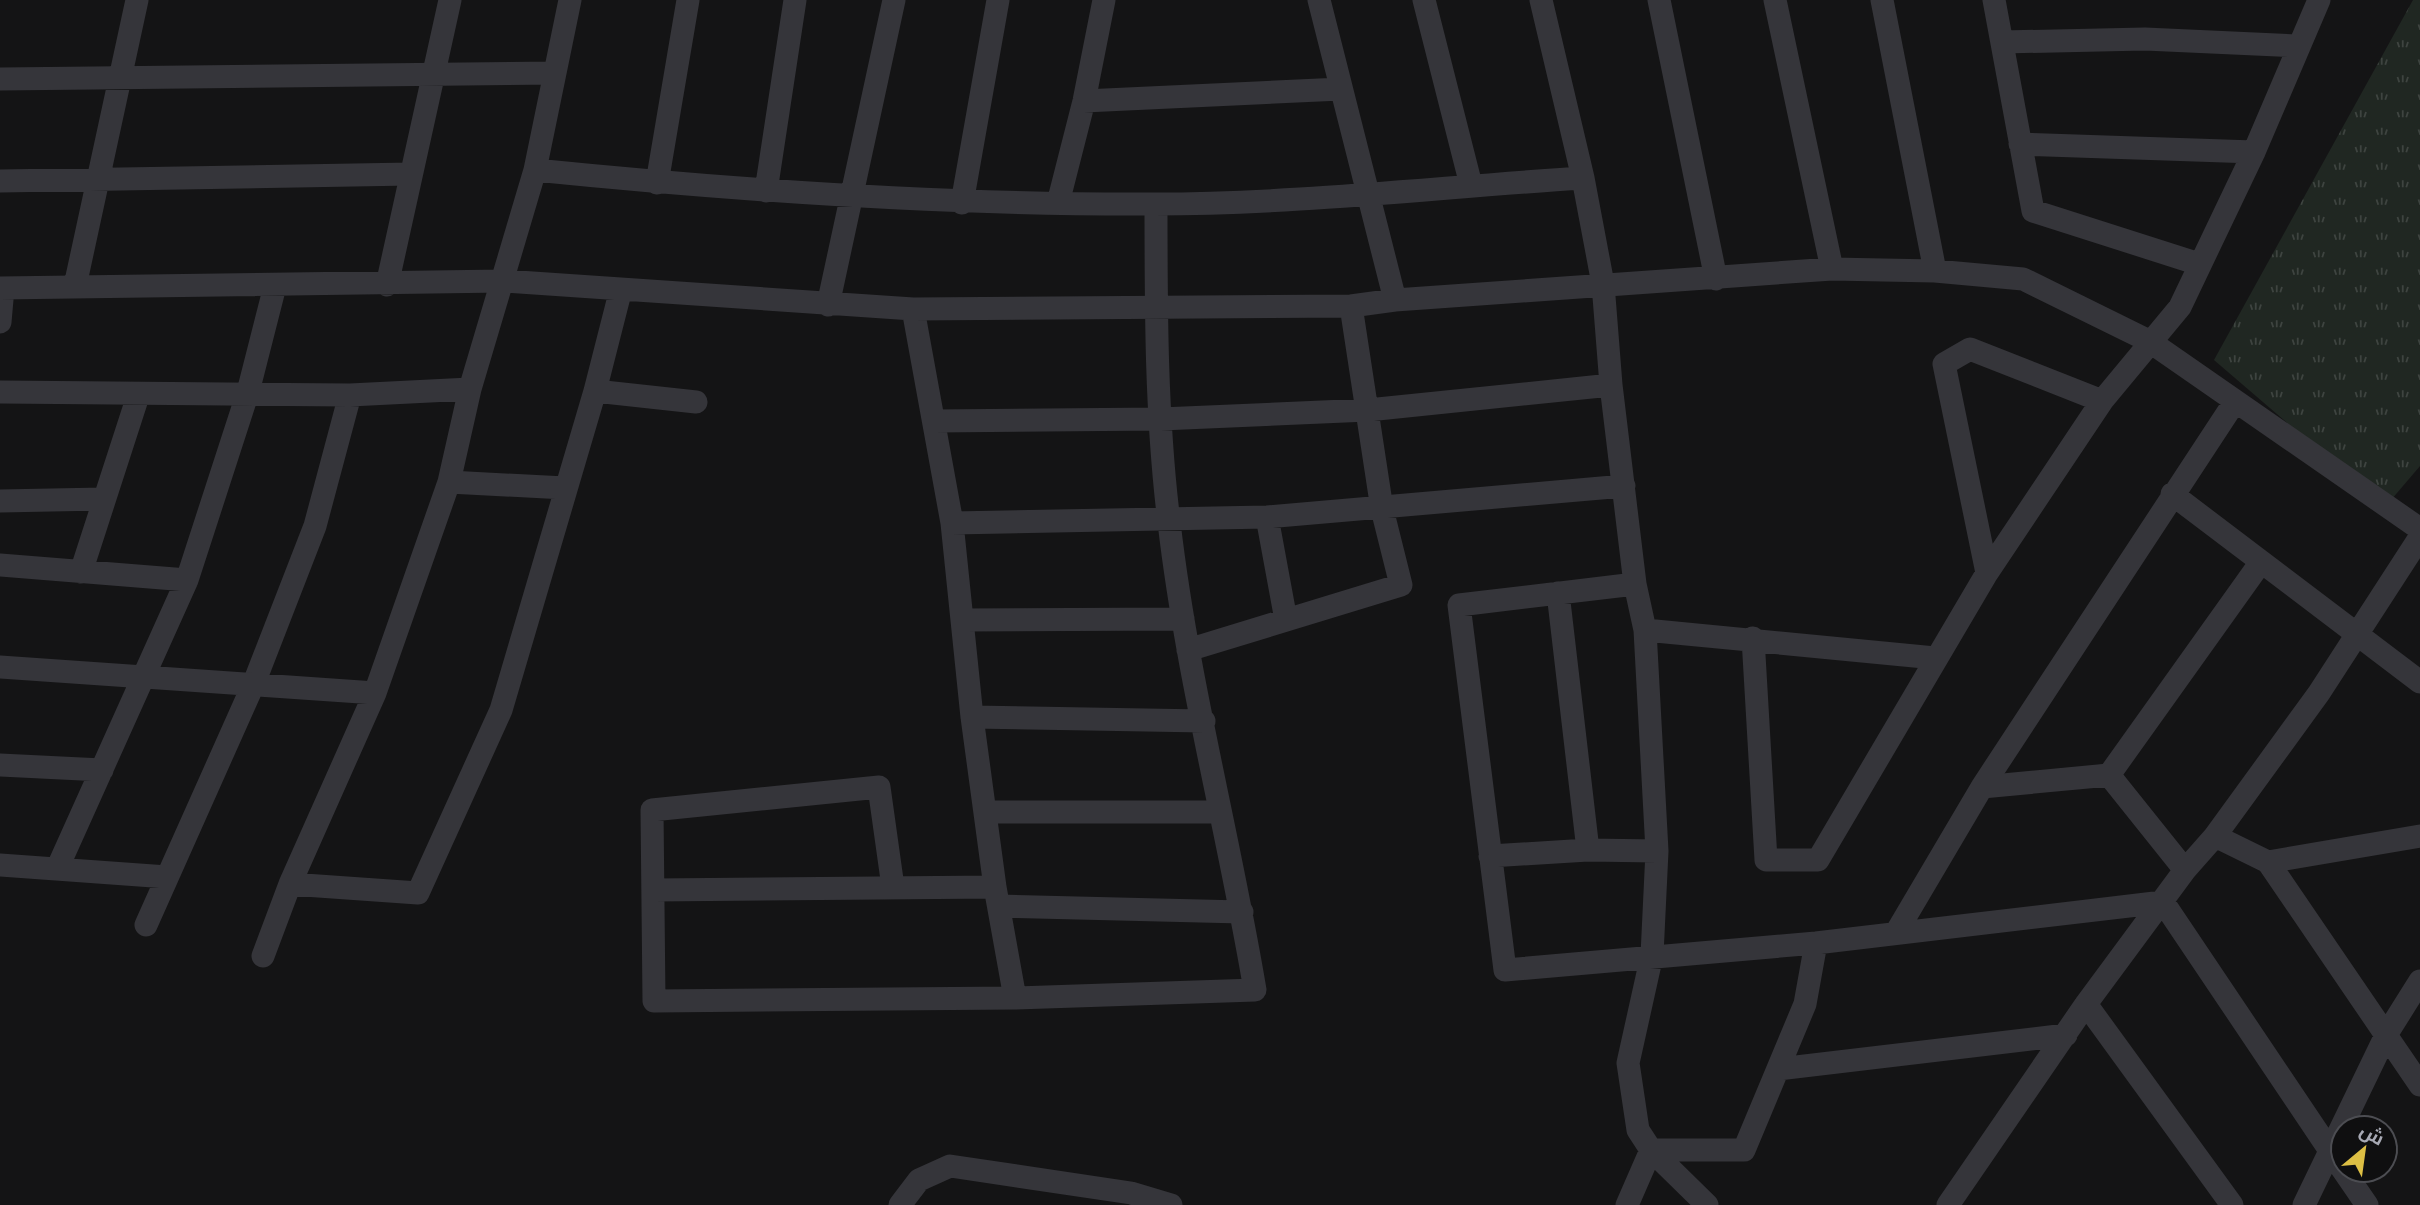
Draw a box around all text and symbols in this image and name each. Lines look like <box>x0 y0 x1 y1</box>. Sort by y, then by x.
north arrow <box>2329 1114 2399 1184</box>
text: ش <box>2355 1119 2388 1151</box>

